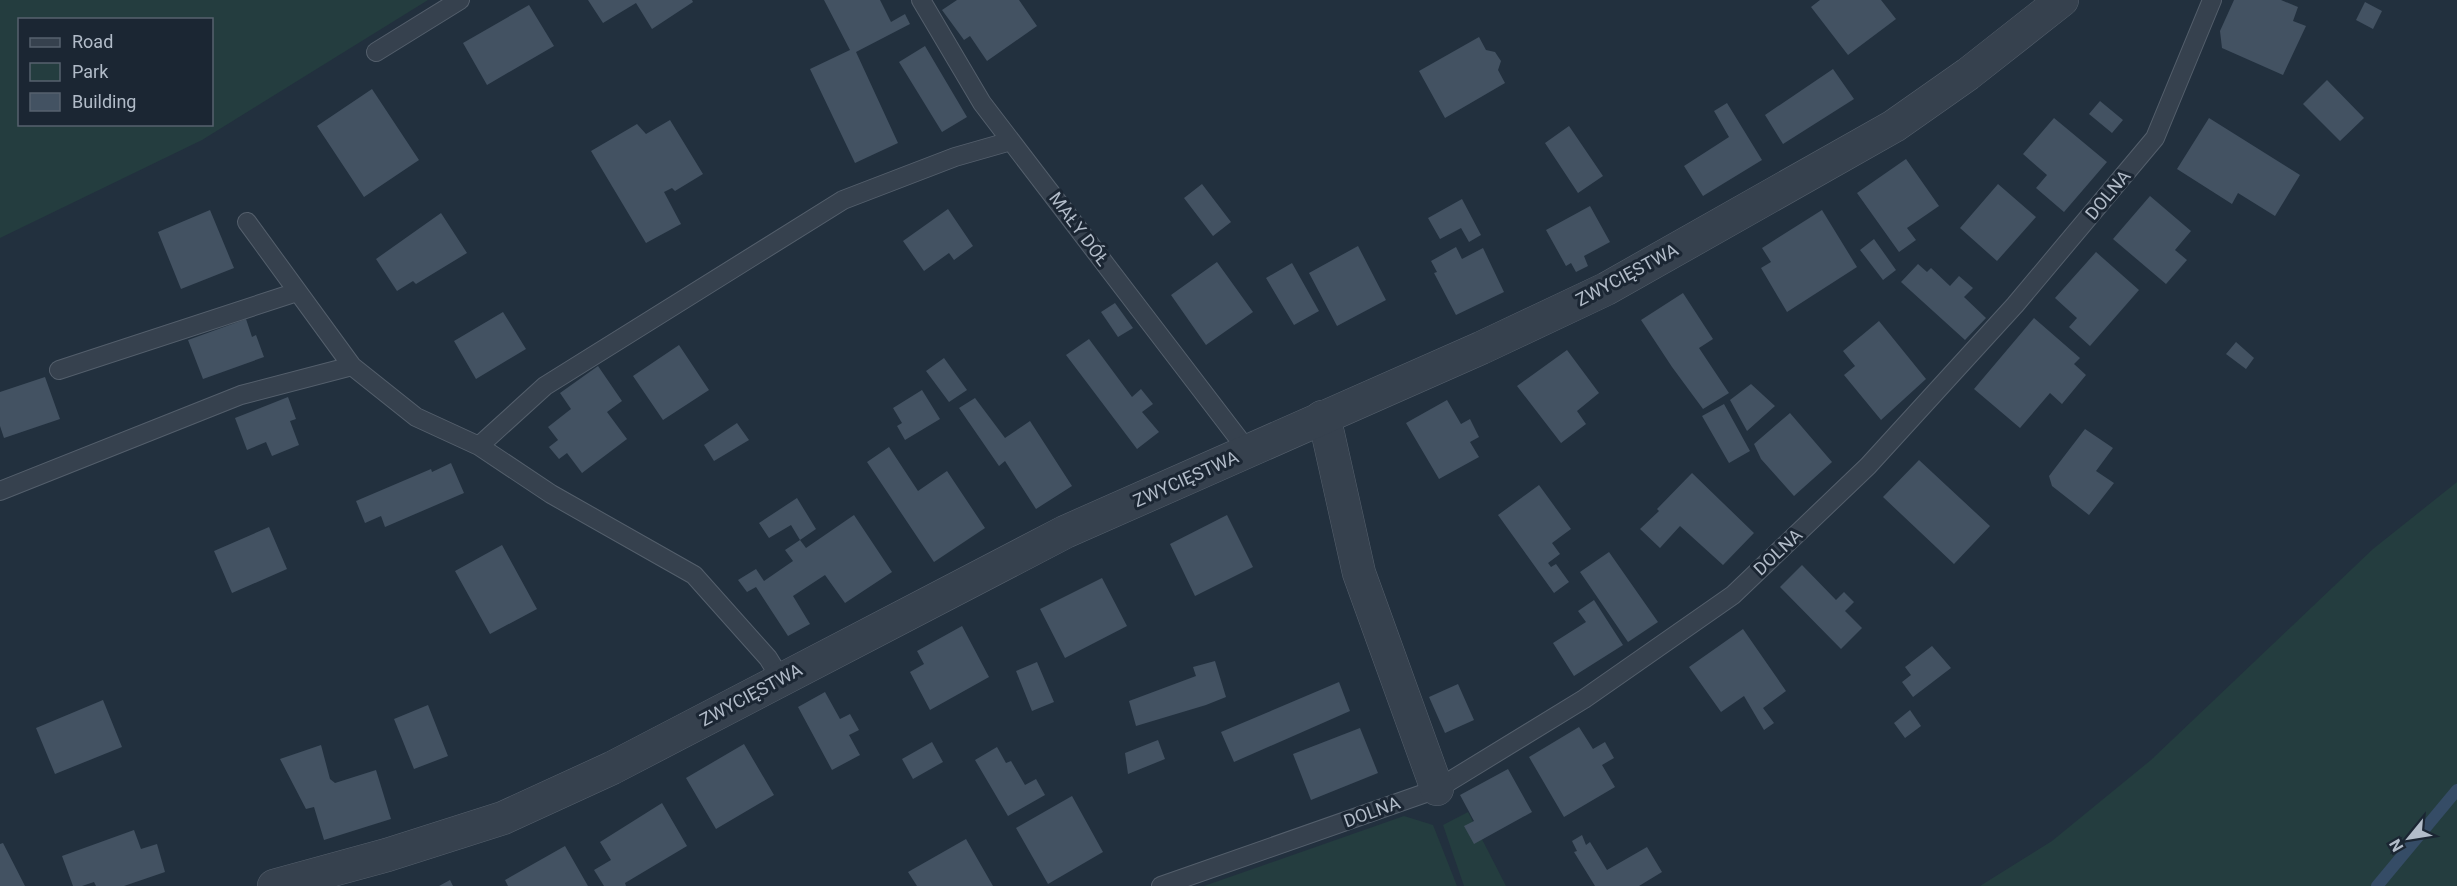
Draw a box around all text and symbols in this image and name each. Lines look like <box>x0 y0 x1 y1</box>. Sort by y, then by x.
legend <box>18 18 213 126</box>
text: Road <box>72 31 113 52</box>
text: Park <box>72 61 109 82</box>
text: Building <box>72 91 136 112</box>
street label: DOLNA <box>2081 165 2135 224</box>
street label: MAŁY DÓŁ <box>1045 188 1114 270</box>
street label: ZWYCIĘSTWA <box>1572 239 1682 310</box>
street label: ZWYCIĘSTWA <box>1130 446 1242 511</box>
street label: DOLNA <box>1749 524 1806 579</box>
street label: ZWYCIĘSTWA <box>696 659 806 730</box>
street label: DOLNA <box>1341 792 1403 831</box>
north arrow <box>2379 808 2439 868</box>
text: N <box>2385 836 2407 855</box>

